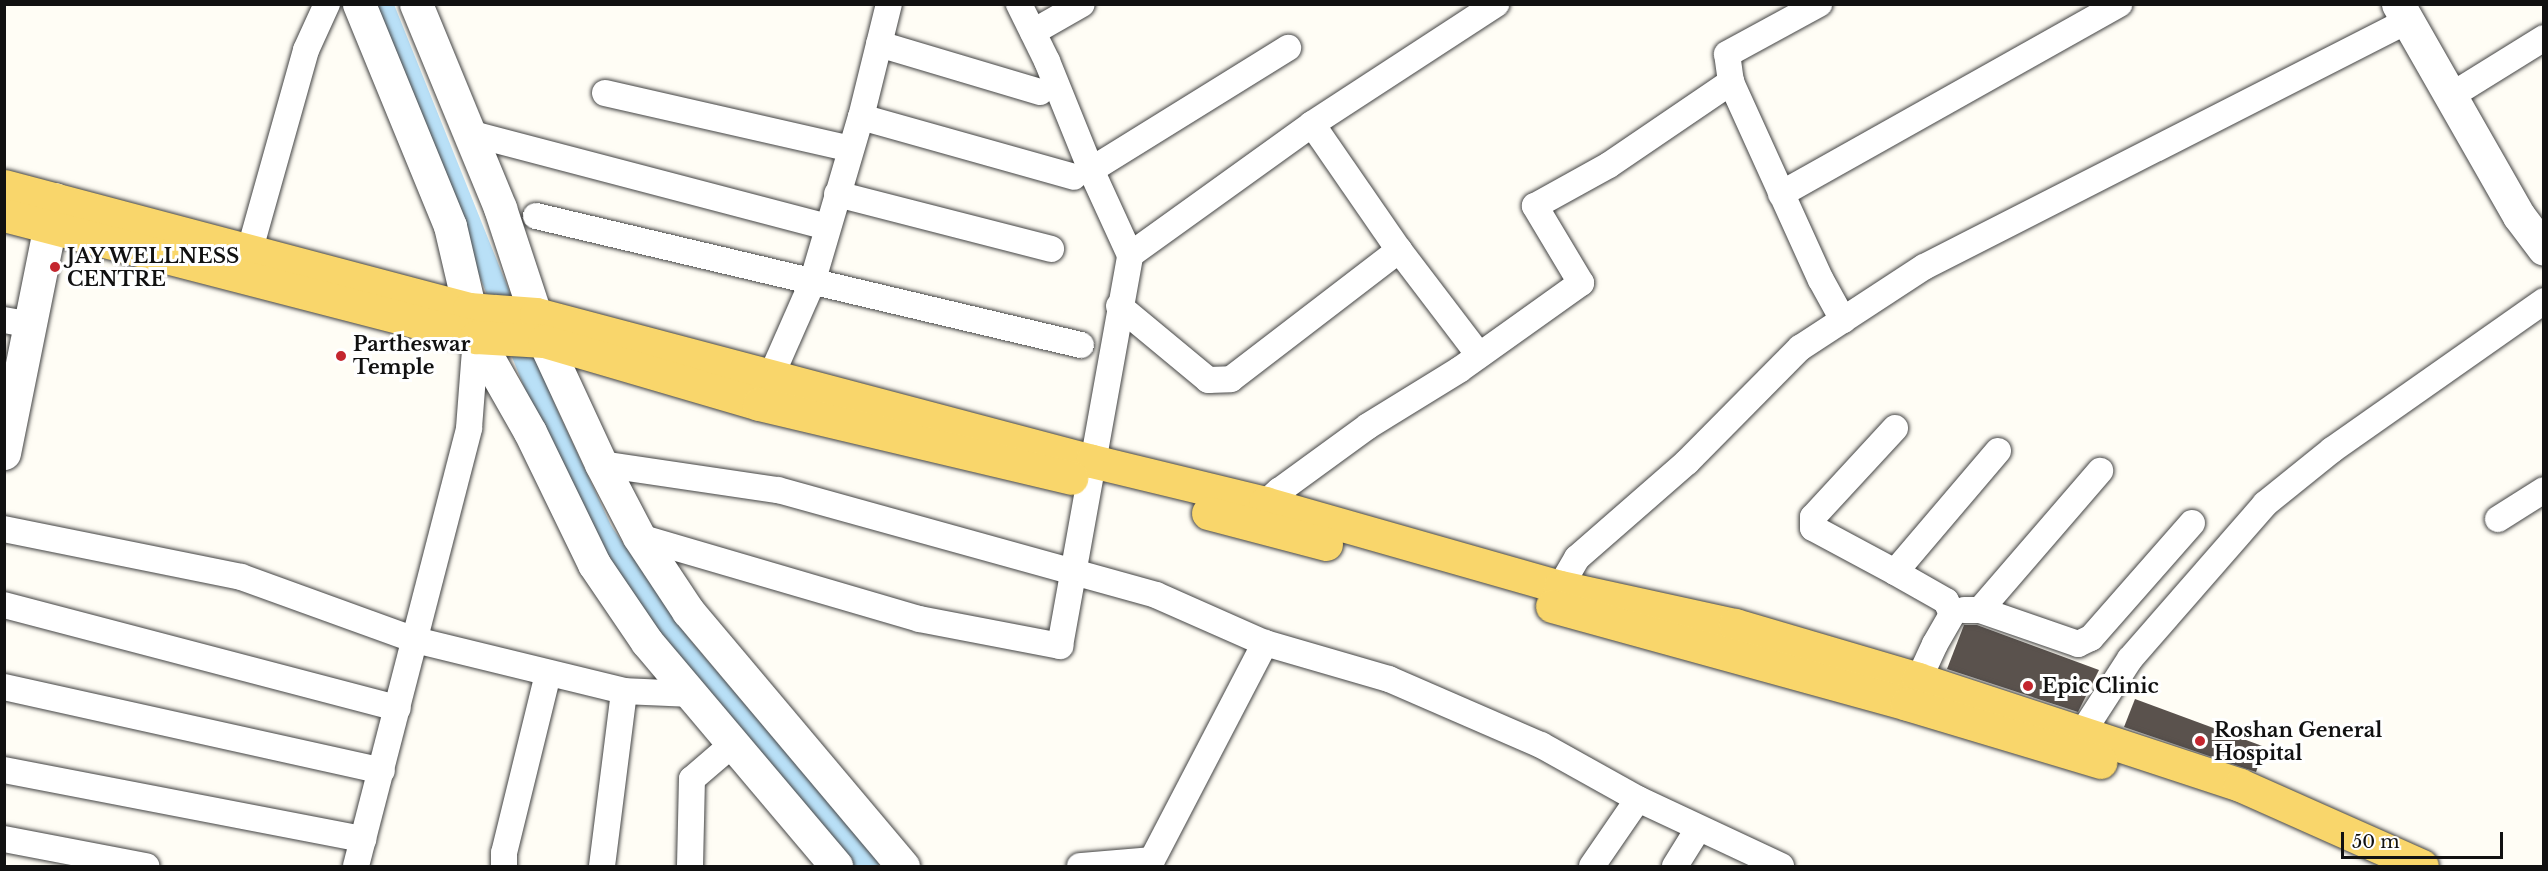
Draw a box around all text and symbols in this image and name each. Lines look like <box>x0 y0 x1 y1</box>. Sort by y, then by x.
place label: JAY WELLNESS CENTRE <box>67 244 241 291</box>
marker: JAY WELLNESS CENTRE <box>48 260 62 274</box>
place label: Partheswar Temple <box>353 332 470 379</box>
marker: Partheswar Temple <box>334 349 348 363</box>
place label: Epic Clinic <box>2042 674 2159 698</box>
marker: Epic Clinic <box>2019 677 2037 695</box>
place label: Roshan General Hospital <box>2214 718 2382 765</box>
marker: Roshan General Hospital <box>2191 732 2209 750</box>
scale bar <box>2344 820 2506 858</box>
text: 50 m <box>2352 831 2400 853</box>

